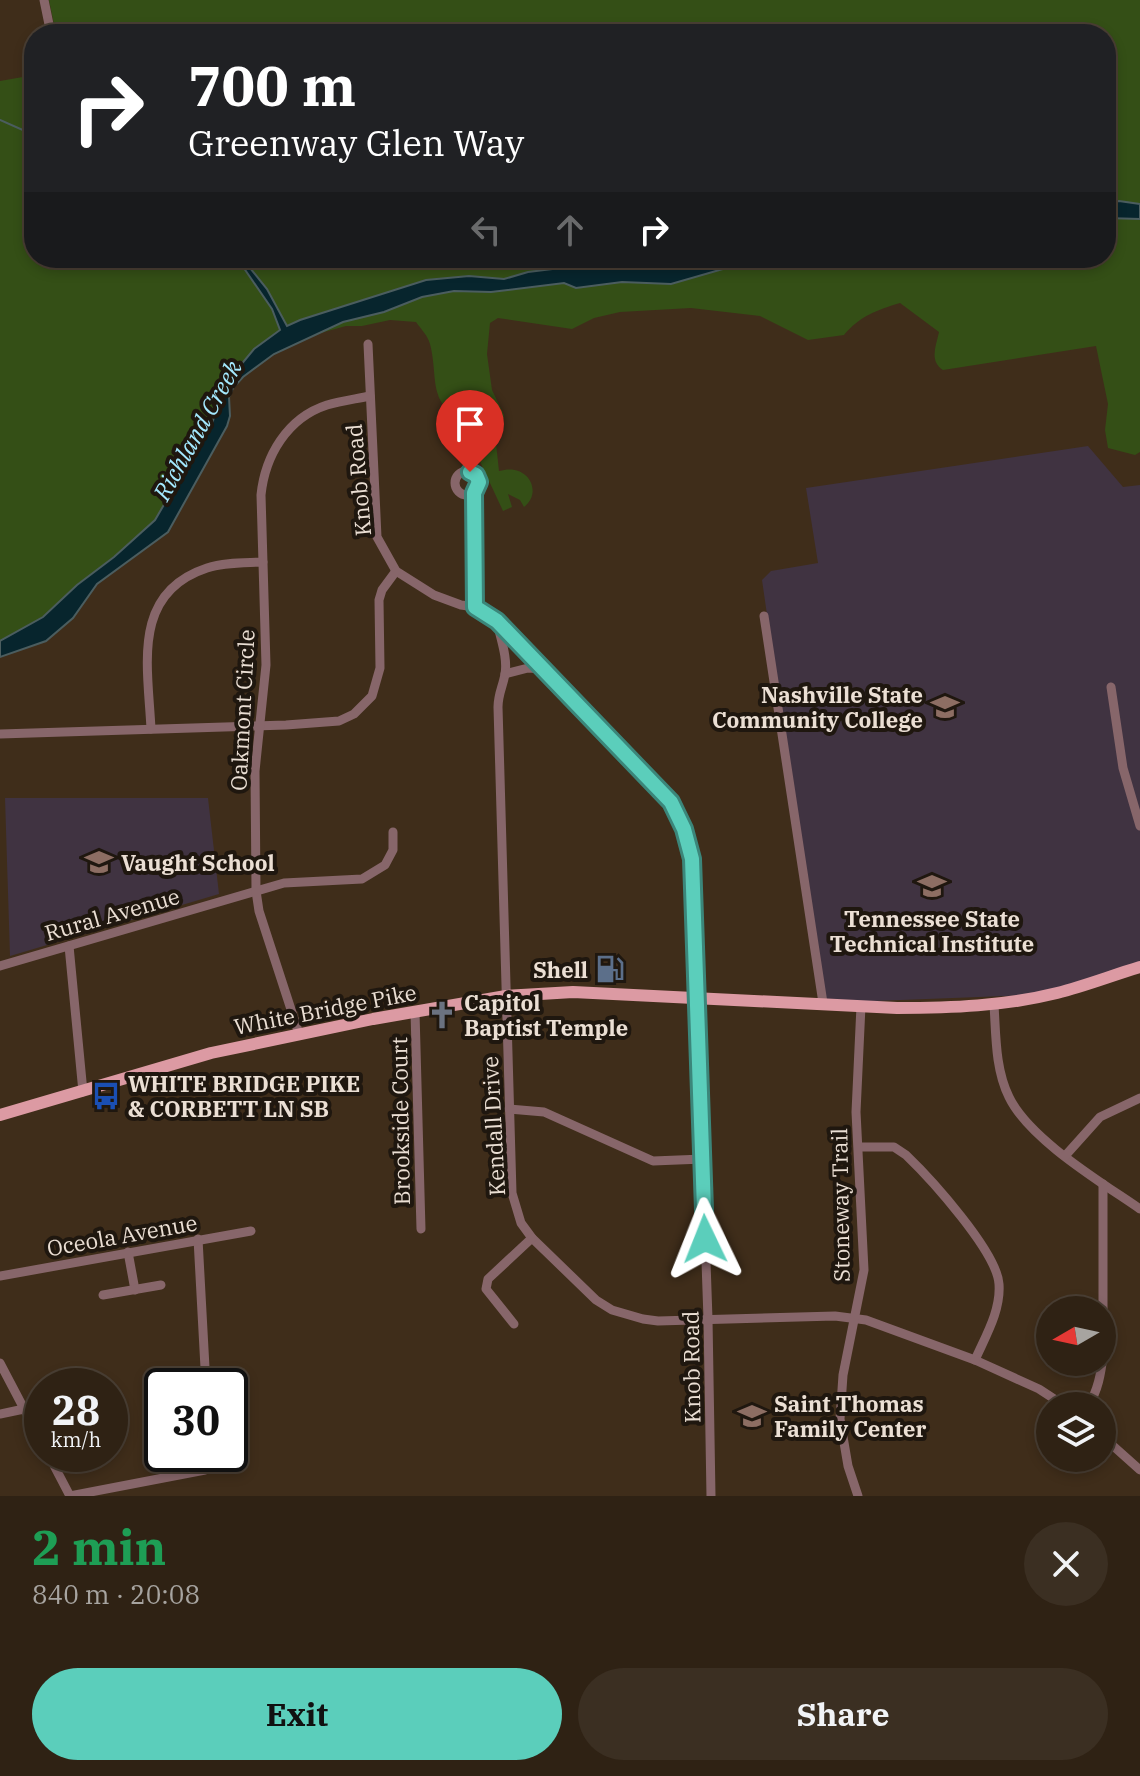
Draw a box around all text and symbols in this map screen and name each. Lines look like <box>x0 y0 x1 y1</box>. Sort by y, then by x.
text: 700 m <box>188 49 356 121</box>
icon: right <box>56 56 160 160</box>
text: Greenway Glen Way <box>188 119 524 166</box>
icon: left <box>464 208 508 252</box>
icon: ahead <box>548 208 592 252</box>
icon: right <box>632 208 676 252</box>
water label: Richland Creek <box>145 354 249 507</box>
pin <box>436 390 504 472</box>
icon: arrive <box>448 402 492 446</box>
street label: Knob Road <box>339 423 377 537</box>
street label: Oakmont Circle <box>223 629 261 791</box>
place label: Nashville State Community College <box>712 680 923 734</box>
school or university icon: Nashville State Community College <box>930 692 960 722</box>
school or university icon: Vaught School <box>84 847 114 877</box>
place label: Vaught School <box>121 848 275 877</box>
school or university icon: Tennessee State Technical Institute <box>917 871 947 901</box>
street label: Rural Avenue <box>41 881 183 947</box>
place label: Tennessee State Technical Institute <box>830 904 1034 958</box>
fuel station icon: Shell <box>595 954 625 984</box>
place label: Shell <box>533 955 588 984</box>
street label: White Bridge Pike <box>231 977 419 1041</box>
place label: Capitol Baptist Temple <box>464 988 628 1042</box>
church icon: Capitol Baptist Temple <box>427 1000 457 1030</box>
street label: Brookside Court <box>384 1036 416 1205</box>
street label: Kendall Drive <box>475 1055 511 1197</box>
place label: WHITE BRIDGE PIKE & CORBETT LN SB <box>128 1069 360 1123</box>
bus stop icon: WHITE BRIDGE PIKE & CORBETT LN SB <box>91 1081 121 1111</box>
street label: Stoneway Trail <box>824 1128 856 1282</box>
position arrow <box>663 1197 747 1281</box>
street label: Oceola Avenue <box>45 1208 199 1262</box>
north arrow <box>1036 1296 1116 1376</box>
map controls <box>1036 1296 1116 1472</box>
street label: Knob Road <box>676 1310 706 1424</box>
speed limit sign: 30 <box>144 1368 248 1472</box>
text: 28 <box>52 1384 100 1436</box>
place label: Saint Thomas Family Center <box>774 1389 926 1443</box>
button: layers <box>1036 1392 1116 1472</box>
school or university icon: Saint Thomas Family Center <box>737 1401 767 1431</box>
text: km/h <box>51 1426 101 1453</box>
text: 2 min <box>32 1516 166 1578</box>
button: close <box>1024 1522 1108 1606</box>
text: 840 m · 20:08 <box>32 1577 200 1611</box>
button: Exit <box>32 1668 562 1760</box>
button: Share <box>578 1668 1108 1760</box>

